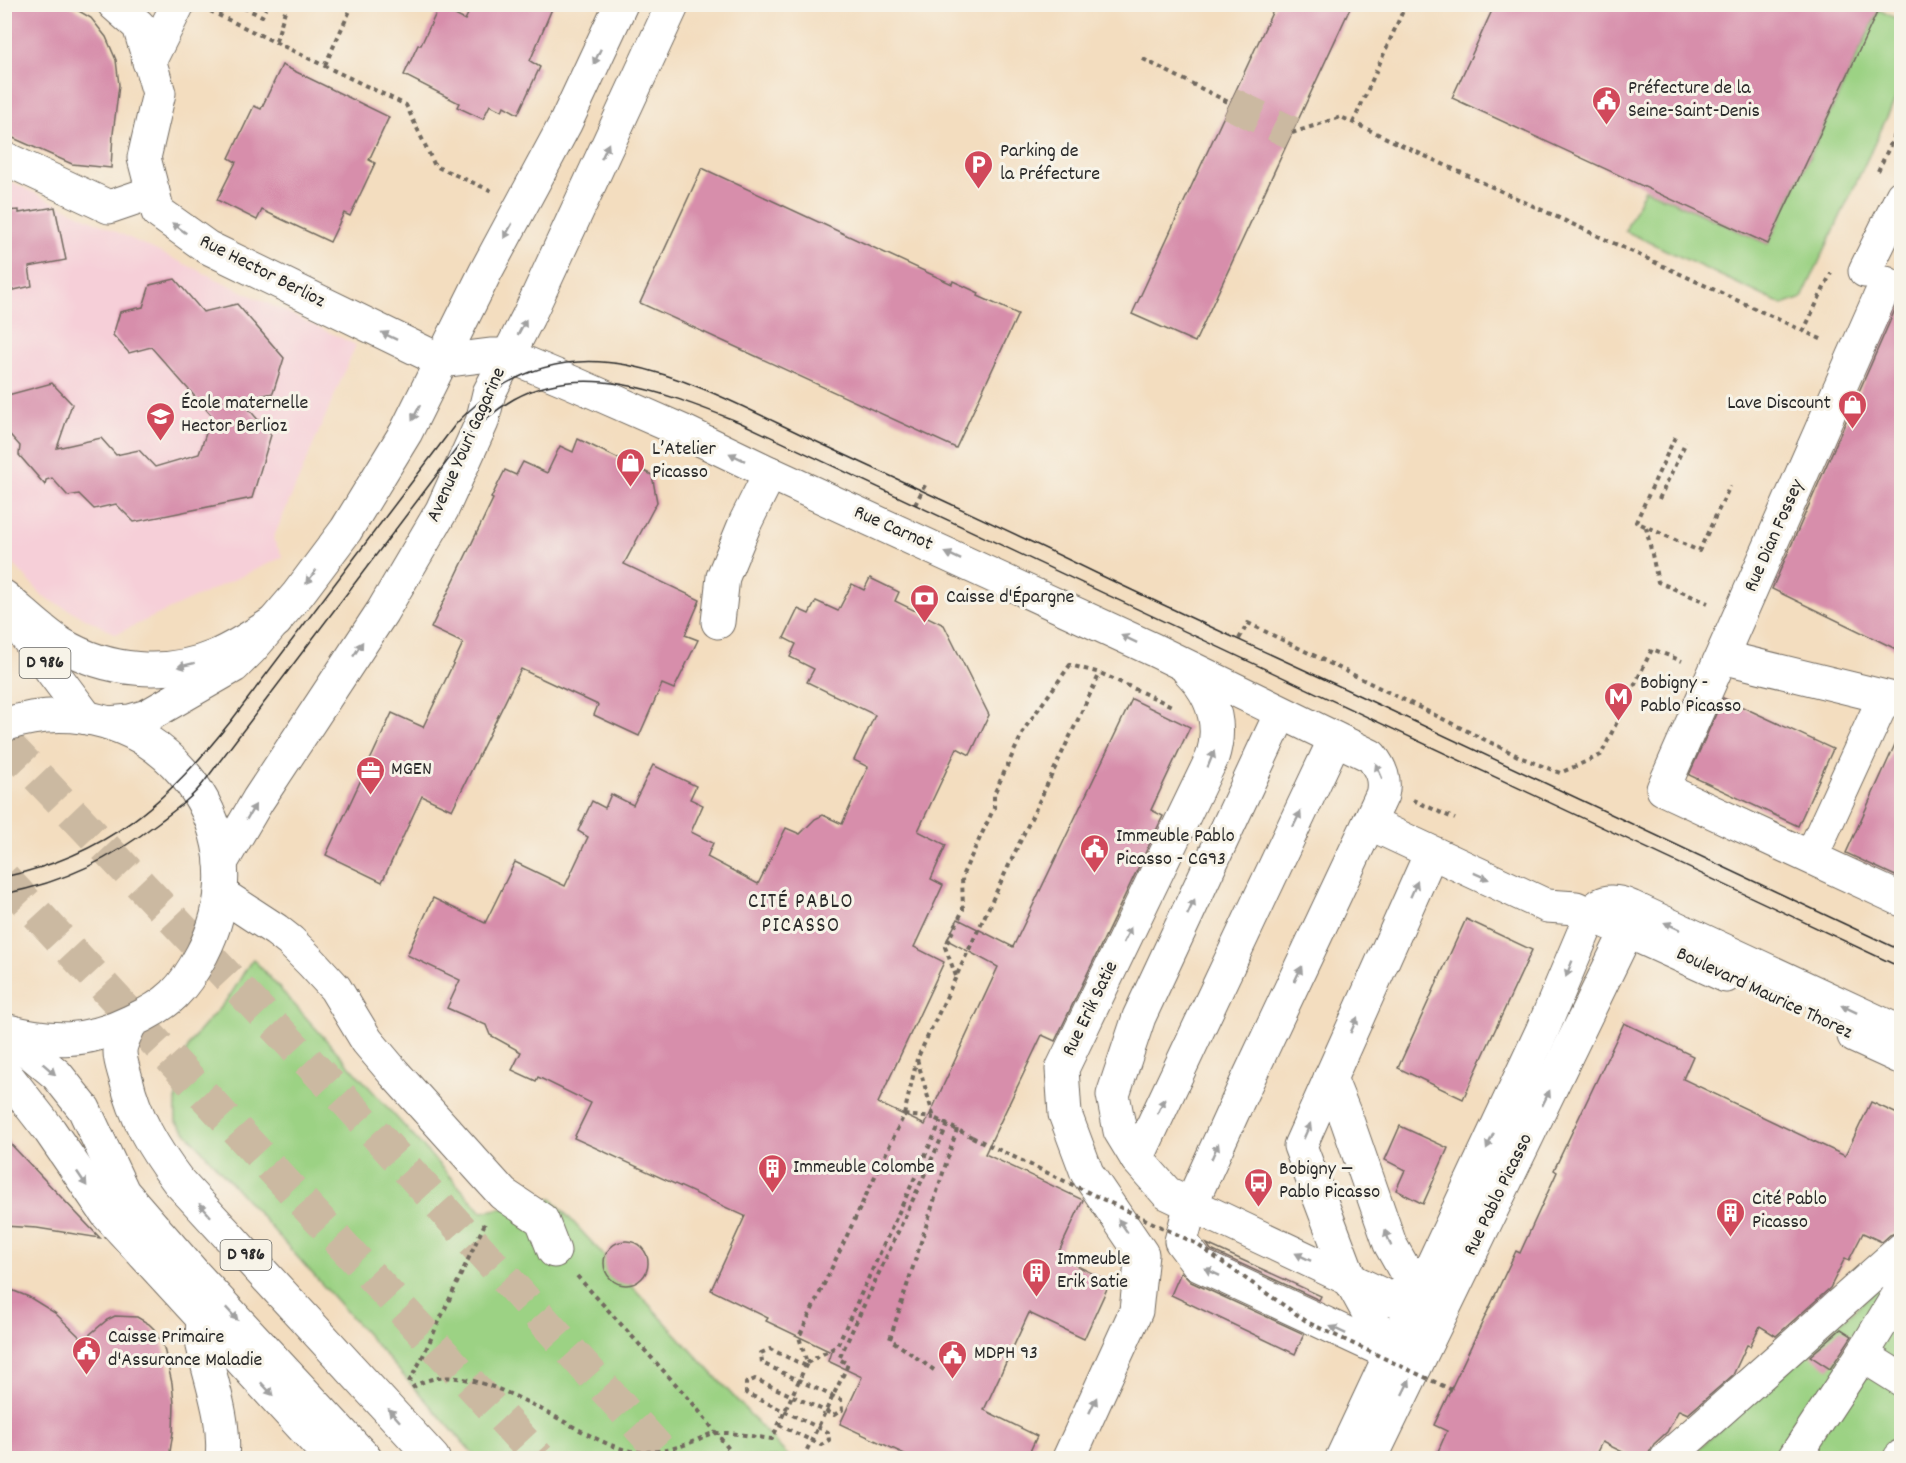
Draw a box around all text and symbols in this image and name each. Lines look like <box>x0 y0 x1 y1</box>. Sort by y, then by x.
one-way arrow <box>592 49 601 66</box>
place label: Préfecture de la Seine-Saint-Denis <box>1628 75 1760 126</box>
public building icon: Préfecture de la Seine-Saint-Denis <box>1591 84 1623 126</box>
place label: Parking de la Préfecture <box>1000 138 1100 189</box>
one-way arrow <box>601 142 610 159</box>
parking icon: Parking de la Préfecture <box>963 148 995 190</box>
one-way arrow <box>172 222 187 234</box>
one-way arrow <box>502 223 513 239</box>
street label: Rue Hector Berlioz <box>194 228 330 316</box>
one-way arrow <box>517 318 527 335</box>
one-way arrow <box>381 332 398 341</box>
street label: Avenue Youri Gagarine <box>420 363 514 527</box>
shop icon: Lave Discount <box>1836 388 1868 430</box>
place label: École maternelle Hector Berlioz <box>181 390 308 441</box>
place label: Lave Discount <box>1727 390 1831 418</box>
school or university icon: École maternelle Hector Berlioz <box>144 400 176 442</box>
one-way arrow <box>411 404 421 422</box>
place label: L’Atelier Picasso <box>652 436 716 487</box>
shop icon: L’Atelier Picasso <box>615 446 647 488</box>
one-way arrow <box>729 453 746 462</box>
street label: Rue Dian Fossey <box>1738 474 1813 597</box>
street label: Rue Carnot <box>849 499 937 559</box>
one-way arrow <box>944 552 961 561</box>
one-way arrow <box>305 569 317 585</box>
bank icon: Caisse d'Épargne <box>909 582 941 624</box>
place label: Caisse d'Épargne <box>946 584 1075 612</box>
one-way arrow <box>1121 634 1138 643</box>
one-way arrow <box>352 641 363 657</box>
road number: D 986 <box>20 648 70 678</box>
one-way arrow <box>177 661 195 671</box>
place label: Bobigny - Pablo Picasso <box>1640 670 1741 721</box>
metro station icon: Bobigny - Pablo Picasso <box>1603 680 1635 722</box>
one-way arrow <box>1206 750 1216 768</box>
office icon: MGEN <box>354 754 386 796</box>
place label: MGEN <box>391 756 432 784</box>
one-way arrow <box>1374 761 1384 779</box>
one-way arrow <box>246 803 256 820</box>
one-way arrow <box>1292 810 1302 828</box>
place label: Immeuble Pablo Picasso - CG93 <box>1116 823 1235 874</box>
public building icon: Immeuble Pablo Picasso - CG93 <box>1079 832 1111 874</box>
one-way arrow <box>1472 871 1489 880</box>
one-way arrow <box>1410 881 1419 898</box>
district label: CITÉ PABLO PICASSO <box>748 888 854 942</box>
one-way arrow <box>1186 899 1195 916</box>
one-way arrow <box>1663 921 1680 930</box>
one-way arrow <box>1122 927 1131 944</box>
street label: Boulevard Maurice Thorez <box>1671 941 1857 1047</box>
street label: Rue Erik Satie <box>1056 957 1126 1061</box>
one-way arrow <box>1564 960 1573 978</box>
one-way arrow <box>1293 966 1302 983</box>
one-way arrow <box>1840 1004 1857 1013</box>
one-way arrow <box>1349 1015 1359 1033</box>
one-way arrow <box>41 1062 57 1075</box>
one-way arrow <box>1541 1089 1550 1106</box>
one-way arrow <box>1157 1098 1166 1115</box>
one-way arrow <box>1302 1123 1311 1140</box>
street label: Rue Pablo Picasso <box>1457 1129 1541 1261</box>
one-way arrow <box>1485 1132 1494 1149</box>
one-way arrow <box>1211 1142 1221 1160</box>
building icon: Immeuble Colombe <box>756 1152 788 1194</box>
place label: Immeuble Colombe <box>793 1154 935 1182</box>
place label: Bobigny — Pablo Picasso <box>1279 1156 1380 1207</box>
bus stop icon: Bobigny — Pablo Picasso <box>1242 1166 1274 1208</box>
one-way arrow <box>77 1171 88 1188</box>
place label: Cité Pablo Picasso <box>1752 1186 1827 1237</box>
building icon: Cité Pablo Picasso <box>1715 1196 1747 1238</box>
one-way arrow <box>199 1203 212 1218</box>
one-way arrow <box>1118 1218 1129 1234</box>
one-way arrow <box>1383 1229 1392 1247</box>
road number: D 986 <box>220 1240 272 1270</box>
place label: Immeuble Erik Satie <box>1057 1246 1131 1297</box>
one-way arrow <box>1294 1252 1312 1262</box>
building icon: Immeuble Erik Satie <box>1020 1256 1052 1298</box>
one-way arrow <box>1204 1267 1221 1277</box>
one-way arrow <box>224 1306 238 1320</box>
place label: Caisse Primaire d'Assurance Maladie <box>108 1324 262 1375</box>
one-way arrow <box>1330 1325 1347 1334</box>
public building icon: Caisse Primaire d'Assurance Maladie <box>71 1334 103 1376</box>
public building icon: MDPH 93 <box>937 1338 969 1380</box>
place label: MDPH 93 <box>974 1340 1038 1368</box>
one-way arrow <box>1401 1378 1410 1395</box>
one-way arrow <box>259 1381 273 1395</box>
one-way arrow <box>1088 1396 1098 1414</box>
one-way arrow <box>387 1409 401 1423</box>

